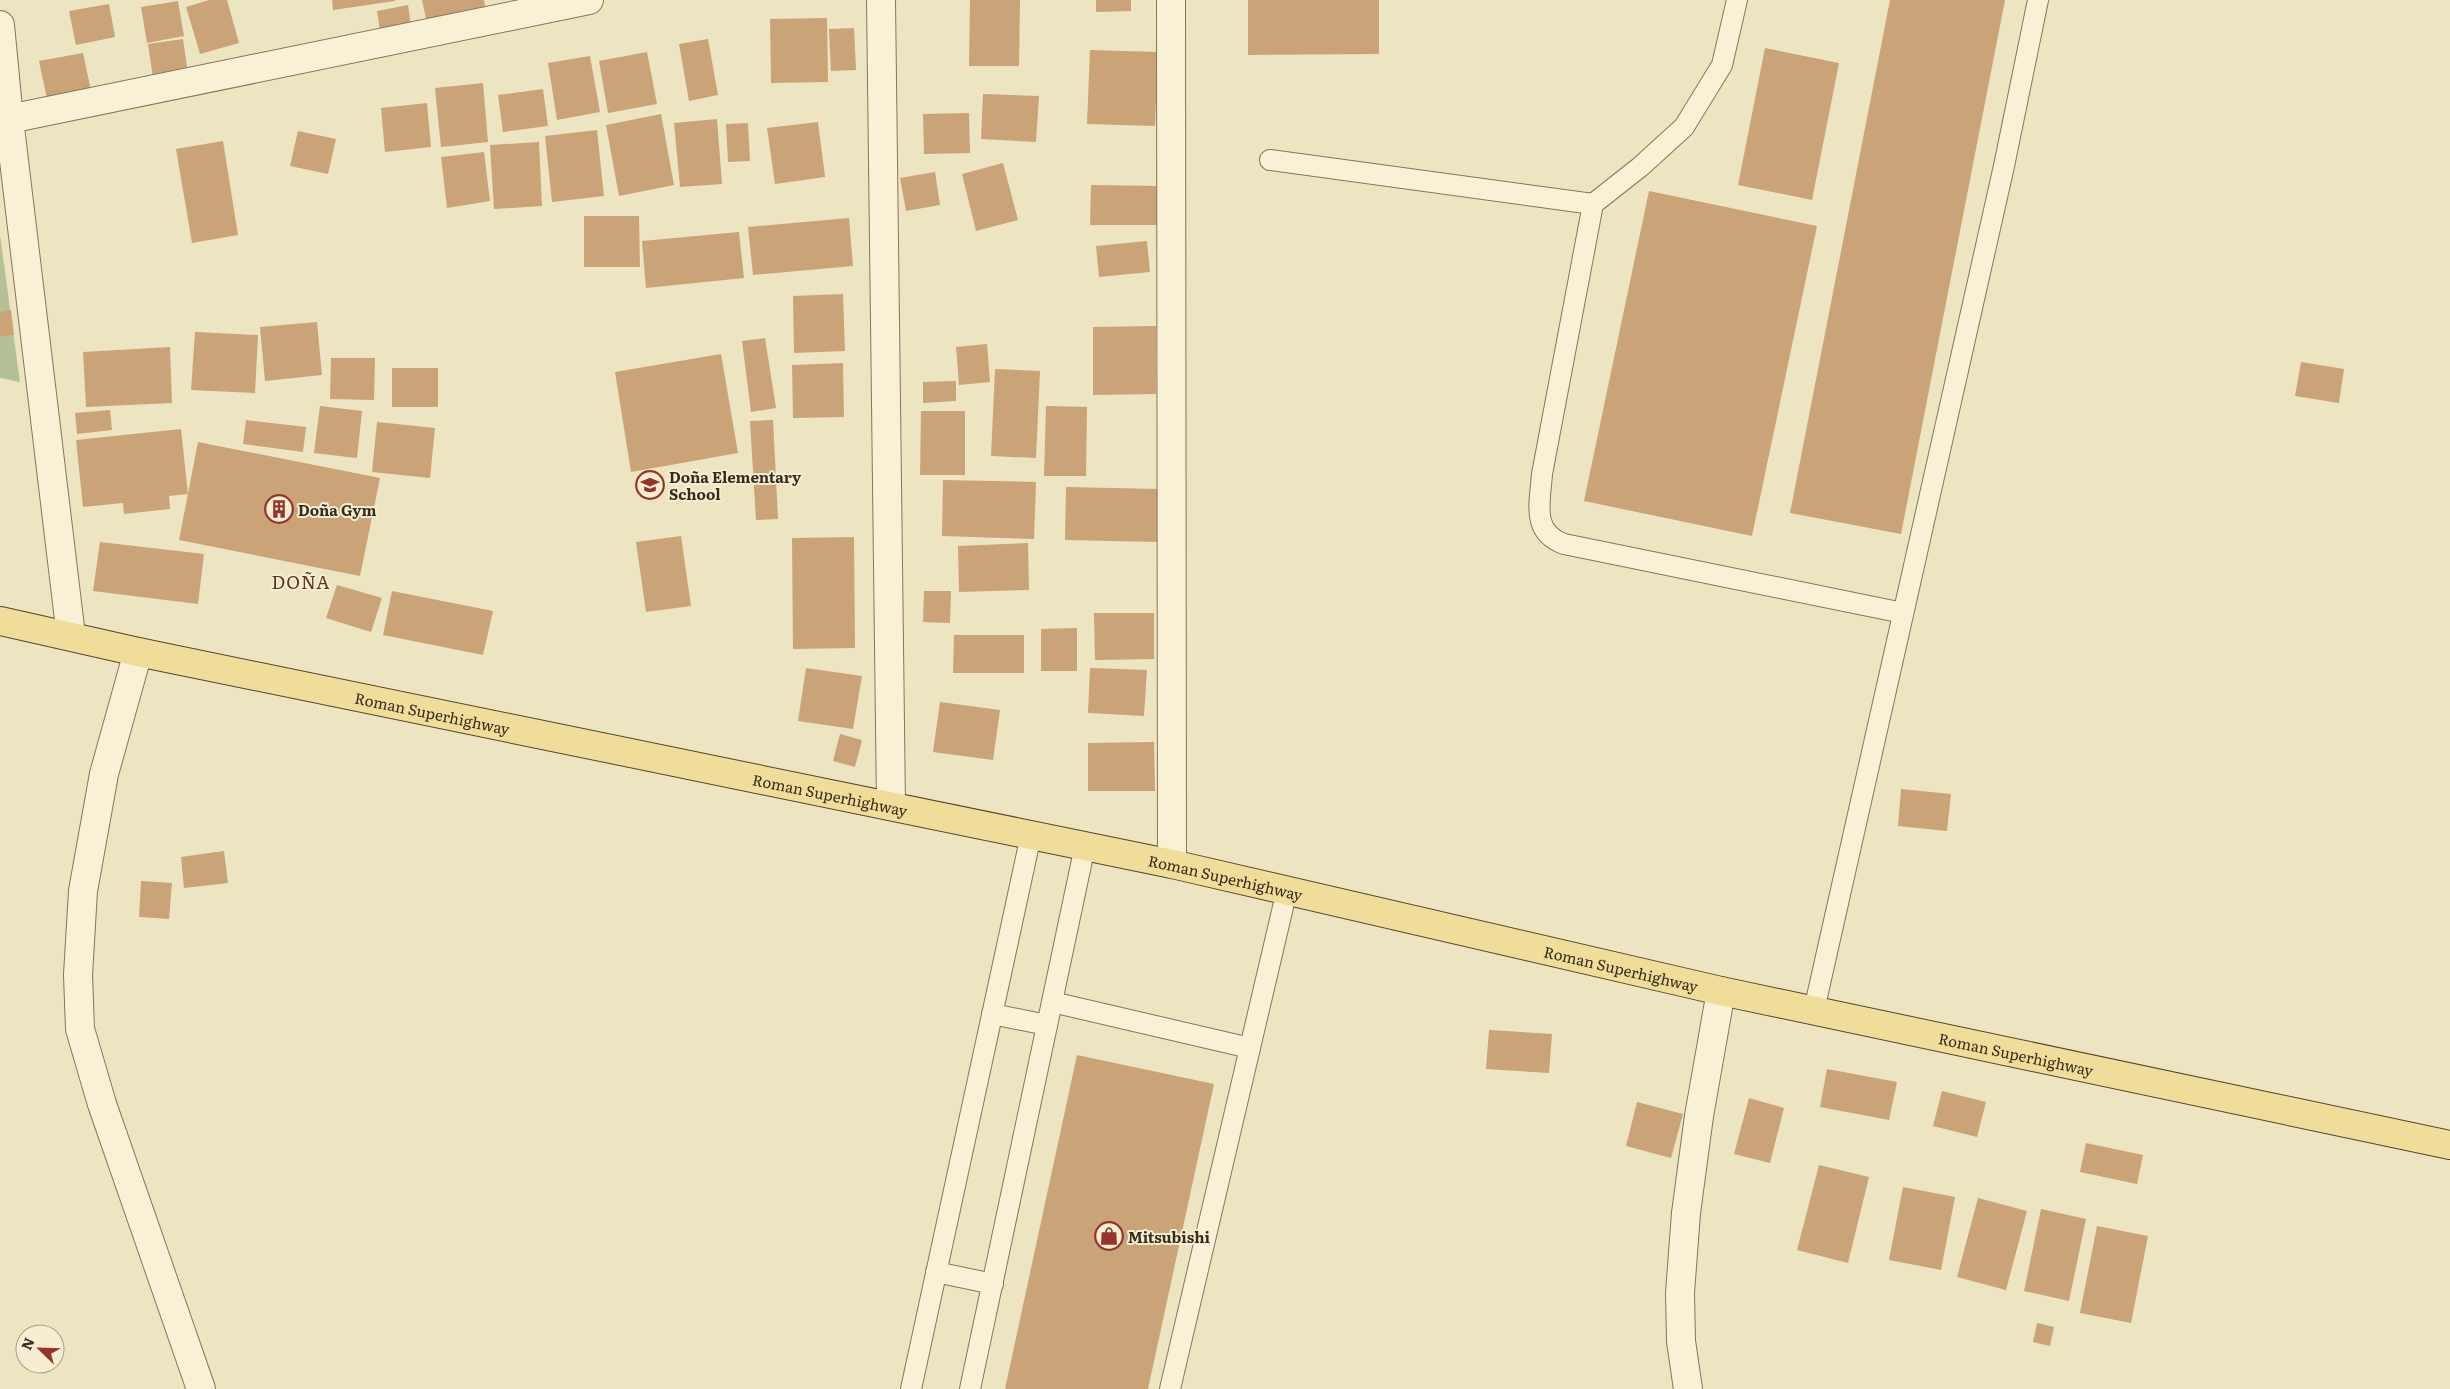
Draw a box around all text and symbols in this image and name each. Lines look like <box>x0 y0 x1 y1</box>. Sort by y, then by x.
place label: Doña Elementary School <box>669 465 802 505</box>
school or university icon: Doña Elementary School <box>635 470 665 500</box>
building icon: Doña Gym <box>264 494 294 524</box>
place label: Doña Gym <box>298 498 376 521</box>
district label: DOÑA <box>272 568 330 595</box>
street label: Roman Superhighway <box>353 685 512 740</box>
street label: Roman Superhighway <box>751 767 910 821</box>
street label: Roman Superhighway <box>1146 848 1305 905</box>
street label: Roman Superhighway <box>1542 939 1701 997</box>
street label: Roman Superhighway <box>1936 1026 2096 1081</box>
shop icon: Mitsubishi <box>1094 1221 1124 1251</box>
place label: Mitsubishi <box>1128 1225 1210 1248</box>
north arrow <box>15 1324 65 1374</box>
text: N <box>16 1334 39 1353</box>

